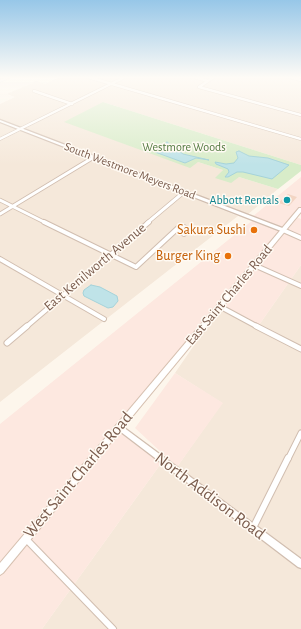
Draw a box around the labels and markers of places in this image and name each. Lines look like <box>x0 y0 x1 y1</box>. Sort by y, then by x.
place label: Abbott Rentals <box>209 193 279 207</box>
marker: Abbott Rentals <box>282 195 292 205</box>
place label: Sakura Sushi <box>177 222 246 238</box>
marker: Sakura Sushi <box>249 225 259 235</box>
place label: Burger King <box>156 248 220 264</box>
marker: Burger King <box>223 251 233 261</box>

